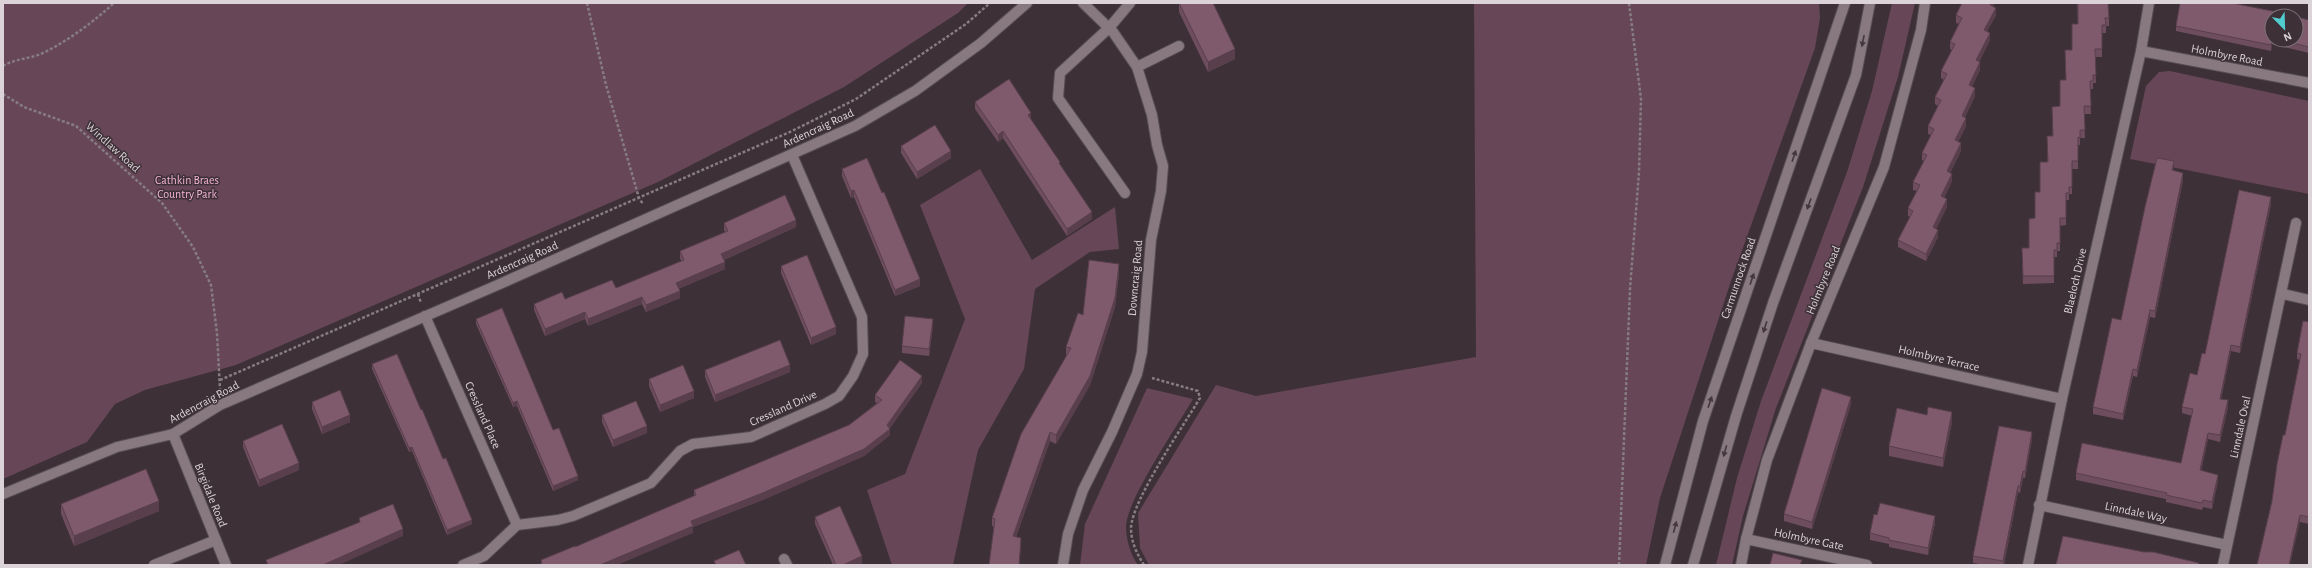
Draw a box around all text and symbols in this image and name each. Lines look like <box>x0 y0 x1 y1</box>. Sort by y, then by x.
north arrow <box>2264 8 2304 48</box>
text: N <box>2282 30 2293 43</box>
one-way arrow <box>1859 35 1865 47</box>
street label: Holmbyre Road <box>2190 42 2264 69</box>
street label: Ardencraig Road <box>781 106 855 150</box>
street label: Windlaw Road <box>84 120 142 174</box>
one-way arrow <box>1791 150 1797 162</box>
park label: Cathkin Braes Country Park <box>155 174 219 201</box>
one-way arrow <box>1806 199 1812 211</box>
street label: Carmunnock Road <box>1718 236 1758 320</box>
street label: Ardencraig Road <box>484 239 560 281</box>
street label: Downcraig Road <box>1126 240 1144 316</box>
street label: Holmbyre Road <box>1804 244 1843 316</box>
street label: Blaeloch Drive <box>2062 247 2088 315</box>
one-way arrow <box>1749 273 1755 285</box>
one-way arrow <box>1762 321 1768 333</box>
street label: Holmbyre Terrace <box>1897 343 1981 374</box>
street label: Ardencraig Road <box>167 379 241 425</box>
street label: Cressland Place <box>463 380 503 450</box>
street label: Cressland Drive <box>748 388 818 428</box>
street label: Linndale Oval <box>2228 395 2252 459</box>
one-way arrow <box>1707 396 1713 408</box>
one-way arrow <box>1722 445 1728 457</box>
street label: Birgidale Road <box>193 461 229 529</box>
street label: Linndale Way <box>2104 500 2168 525</box>
one-way arrow <box>1672 521 1678 533</box>
street label: Holmbyre Gate <box>1773 526 1845 553</box>

